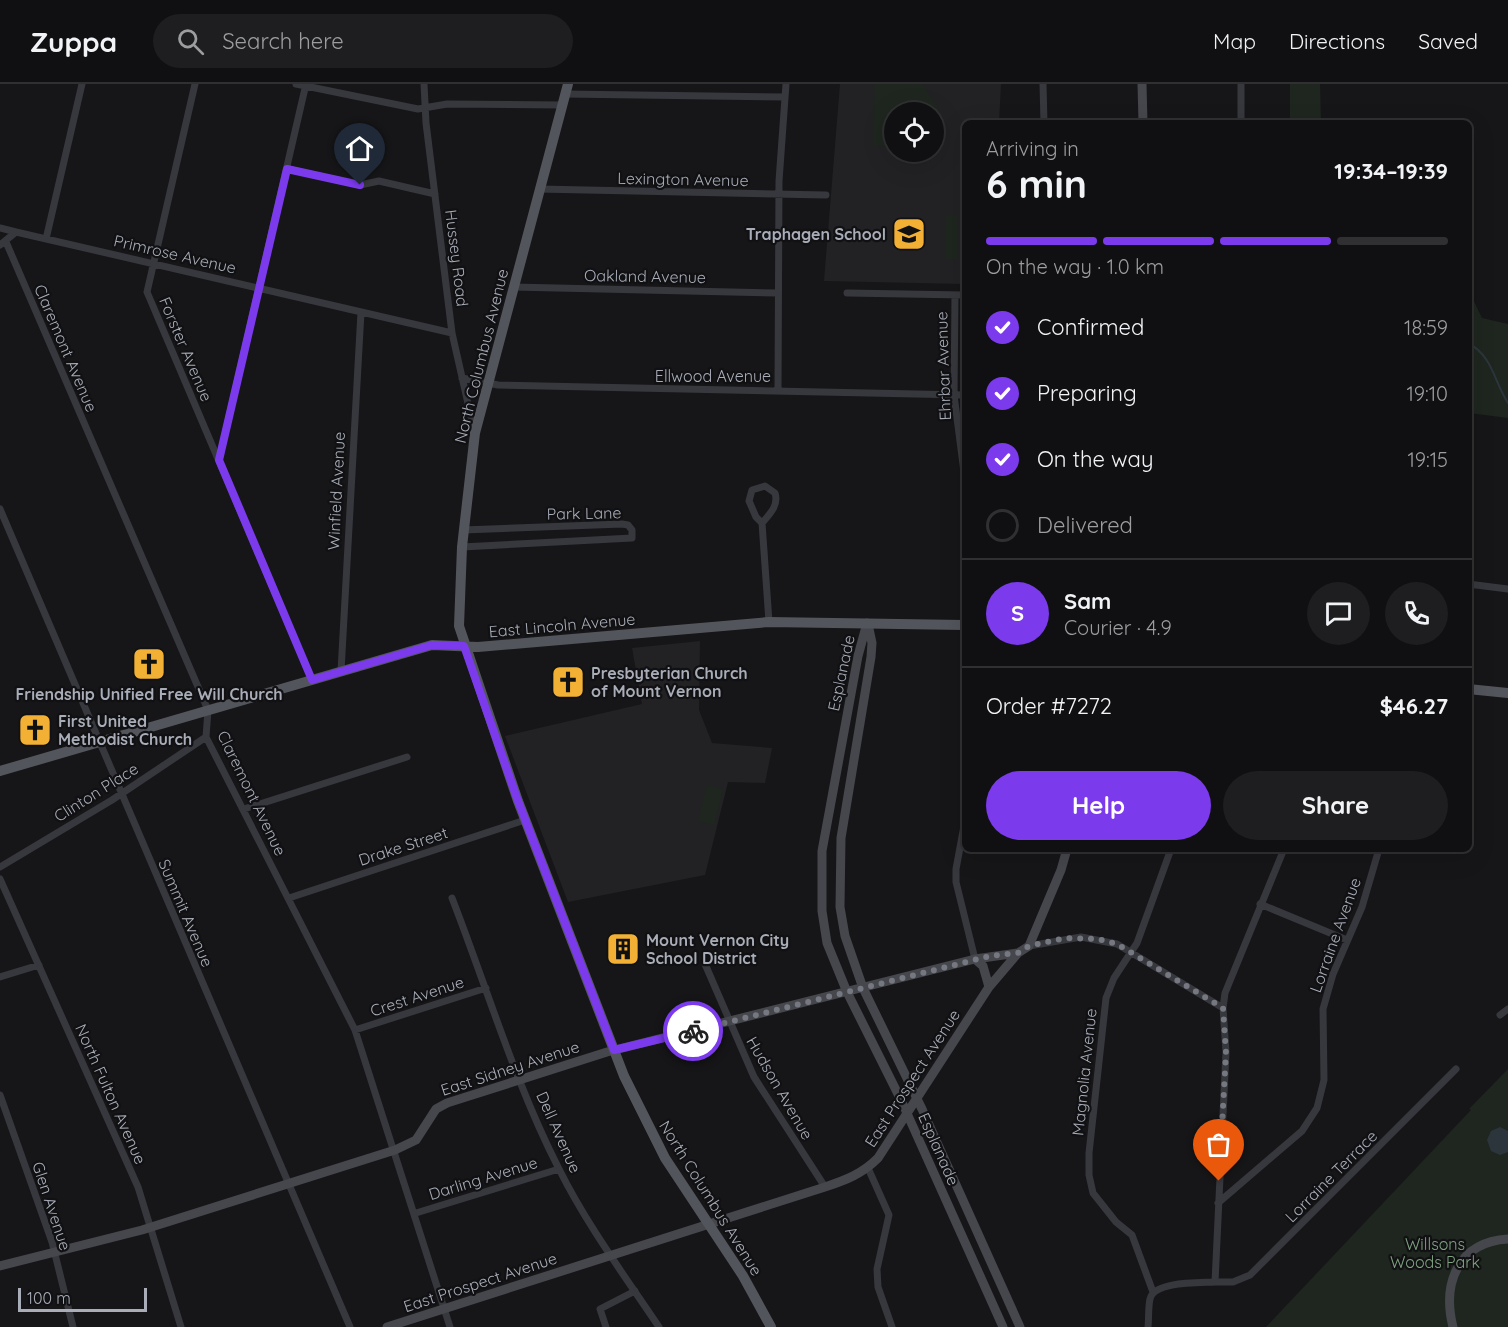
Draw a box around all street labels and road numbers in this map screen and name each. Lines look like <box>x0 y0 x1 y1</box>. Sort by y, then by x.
street label: Lexington Avenue <box>617 168 749 190</box>
street label: Hussey Road <box>441 208 473 308</box>
street label: Primrose Avenue <box>112 230 238 278</box>
street label: Oakland Avenue <box>584 265 706 287</box>
street label: North Columbus Avenue <box>450 267 512 445</box>
street label: Claremont Avenue <box>30 281 102 415</box>
street label: Forster Avenue <box>155 294 217 404</box>
street label: Ehrbar Avenue <box>931 311 955 421</box>
street label: Ellwood Avenue <box>655 366 771 386</box>
street label: Winfield Avenue <box>323 431 349 551</box>
street label: Park Lane <box>546 502 622 524</box>
street label: East Lincoln Avenue <box>488 609 636 641</box>
street label: Esplanade <box>823 633 859 713</box>
street label: Claremont Avenue <box>213 727 291 859</box>
street label: Clinton Place <box>50 758 142 826</box>
street label: Drake Street <box>356 822 450 870</box>
street label: Summit Avenue <box>154 856 218 970</box>
street label: Lorraine Avenue <box>1305 875 1365 995</box>
street label: Crest Avenue <box>368 971 466 1021</box>
street label: East Prospect Avenue <box>860 1005 964 1151</box>
street label: Magnolia Avenue <box>1067 1007 1101 1137</box>
street label: North Fulton Avenue <box>71 1021 151 1167</box>
street label: Hudson Avenue <box>742 1033 818 1143</box>
street label: East Sidney Avenue <box>438 1036 582 1100</box>
street label: Dell Avenue <box>532 1088 586 1176</box>
street label: Esplanade <box>914 1110 964 1188</box>
street label: North Columbus Avenue <box>655 1117 767 1279</box>
street label: Lorraine Terrace <box>1281 1126 1381 1226</box>
street label: Darling Avenue <box>426 1152 540 1204</box>
street label: Glen Avenue <box>28 1159 76 1253</box>
street label: East Prospect Avenue <box>401 1248 559 1316</box>

